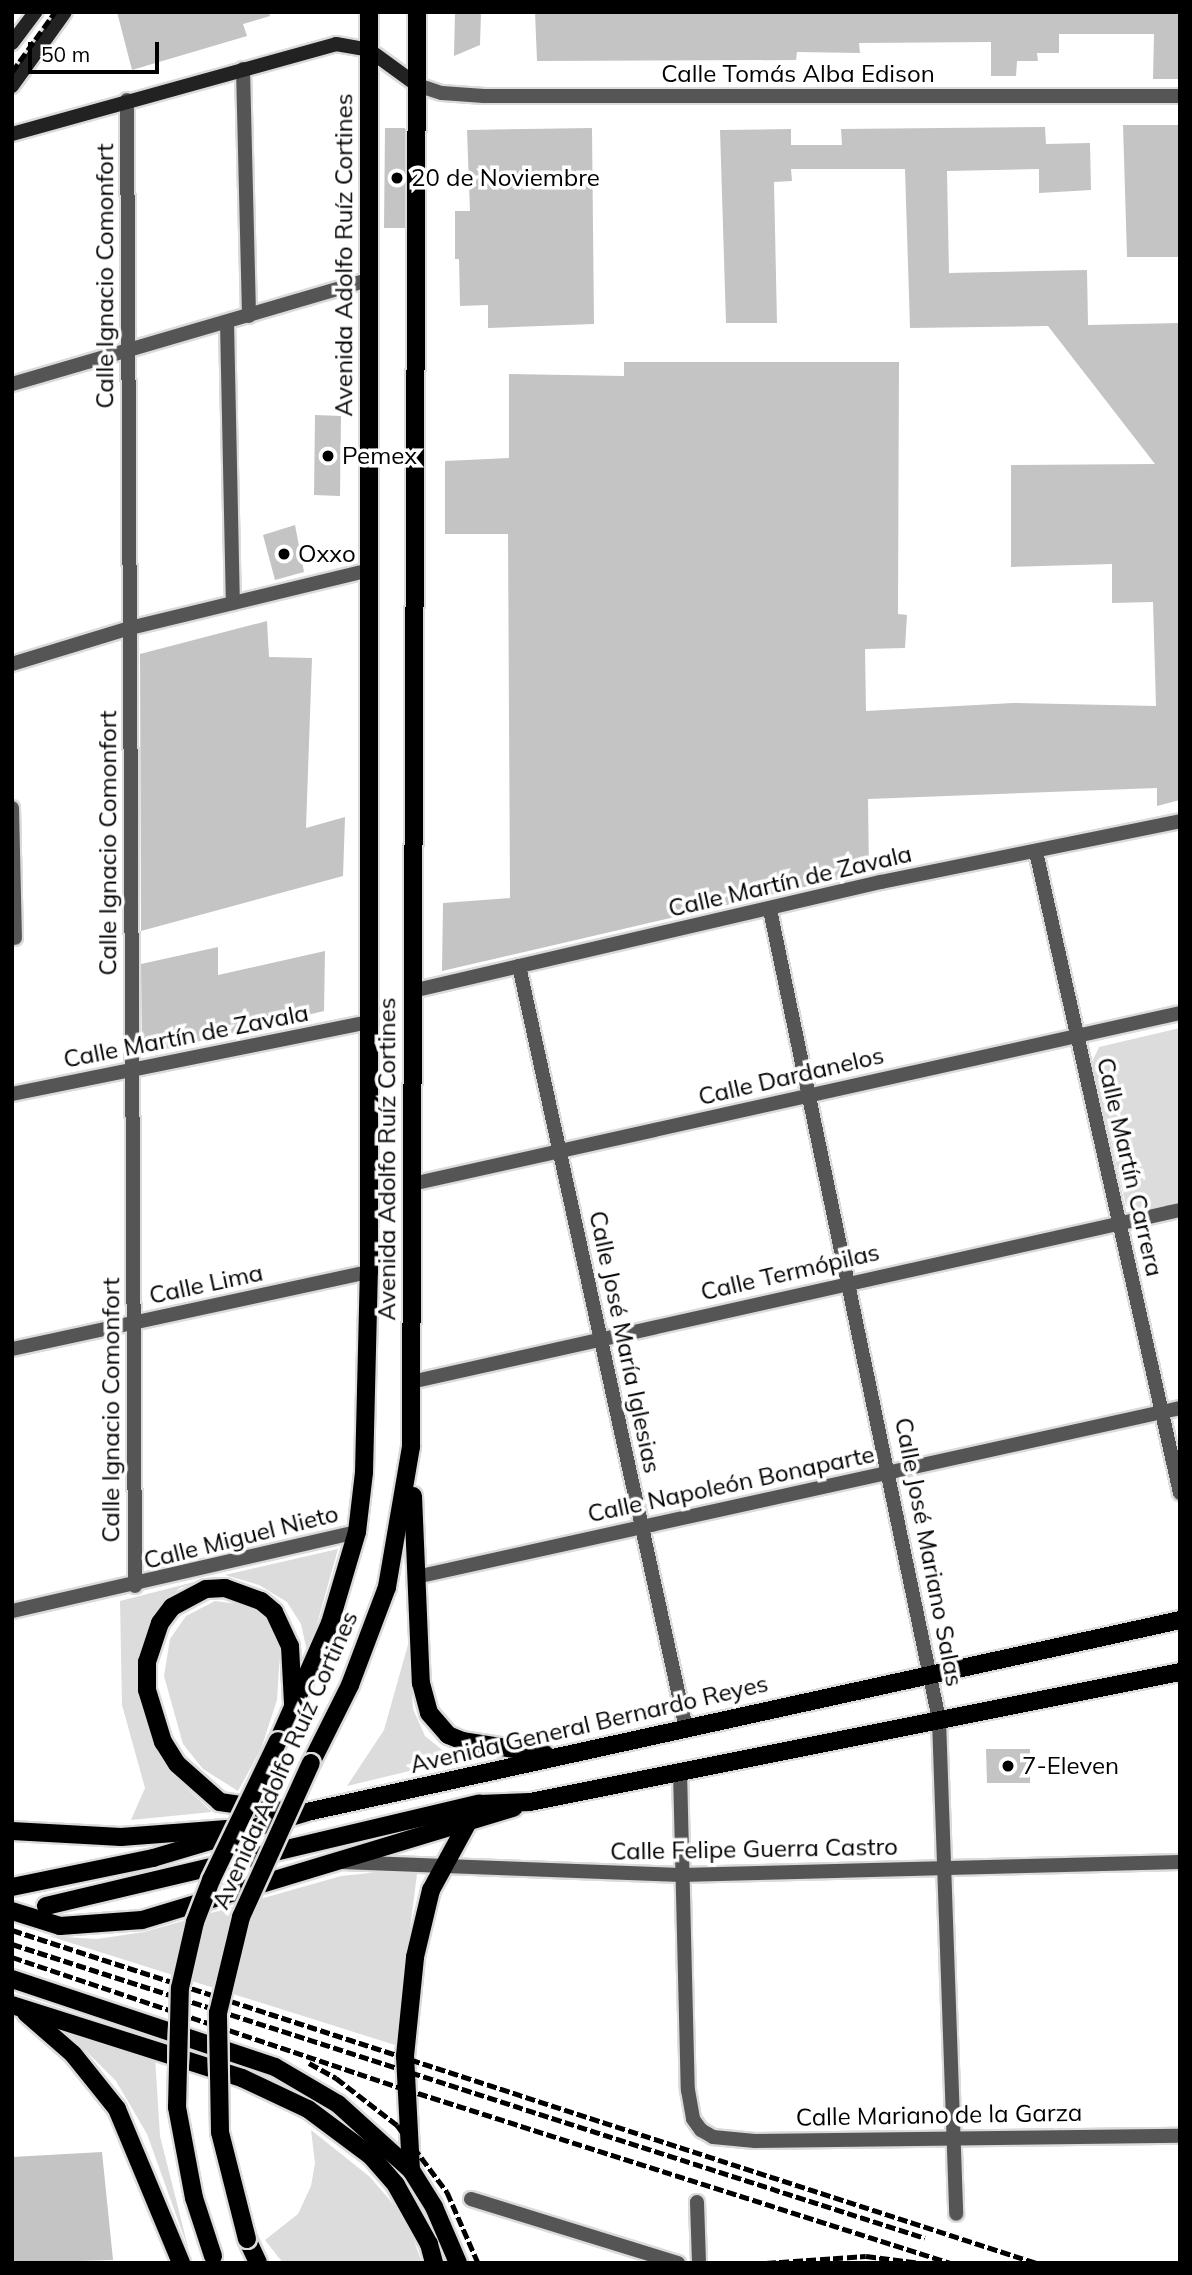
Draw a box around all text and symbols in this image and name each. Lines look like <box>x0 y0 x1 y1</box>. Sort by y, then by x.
scale bar <box>32 28 163 72</box>
text: 50 m <box>41 41 90 67</box>
street label: Calle Tomás Alba Edison <box>661 60 935 88</box>
street label: Avenida Adolfo Ruíz Cortines <box>330 93 358 417</box>
street label: Calle Ignacio Comonfort <box>91 143 119 409</box>
place label: 20 de Noviembre <box>411 164 600 192</box>
marker: 20 de Noviembre <box>389 170 405 186</box>
place label: Pemex <box>342 442 417 470</box>
marker: Pemex <box>320 448 336 464</box>
place label: Oxxo <box>298 540 356 568</box>
marker: Oxxo <box>276 546 292 562</box>
street label: Calle Ignacio Comonfort <box>94 710 122 976</box>
street label: Calle Martín de Zavala <box>665 839 915 923</box>
street label: Avenida Adolfo Ruíz Cortines <box>373 997 401 1321</box>
street label: Calle Martín de Zavala <box>61 998 311 1074</box>
street label: Calle Dardanelos <box>696 1041 886 1111</box>
street label: Calle Martín Carrera <box>1091 1055 1169 1279</box>
street label: Calle José María Iglesias <box>583 1208 667 1476</box>
street label: Calle Termópilas <box>698 1237 882 1307</box>
street label: Calle Lima <box>147 1258 265 1310</box>
street label: Calle Ignacio Comonfort <box>97 1277 125 1543</box>
street label: Calle José Mariano Salas <box>889 1415 969 1689</box>
street label: Calle Napoleón Bonaparte <box>585 1440 877 1528</box>
street label: Calle Miguel Nieto <box>141 1499 341 1575</box>
street label: Avenida Adolfo Ruíz Cortines <box>206 1607 364 1913</box>
street label: Avenida General Bernardo Reyes <box>407 1669 771 1779</box>
place label: 7-Eleven <box>1022 1752 1119 1780</box>
marker: 7-Eleven <box>1000 1758 1016 1774</box>
street label: Calle Felipe Guerra Castro <box>610 1832 898 1866</box>
street label: Calle Mariano de la Garza <box>795 2098 1083 2132</box>

